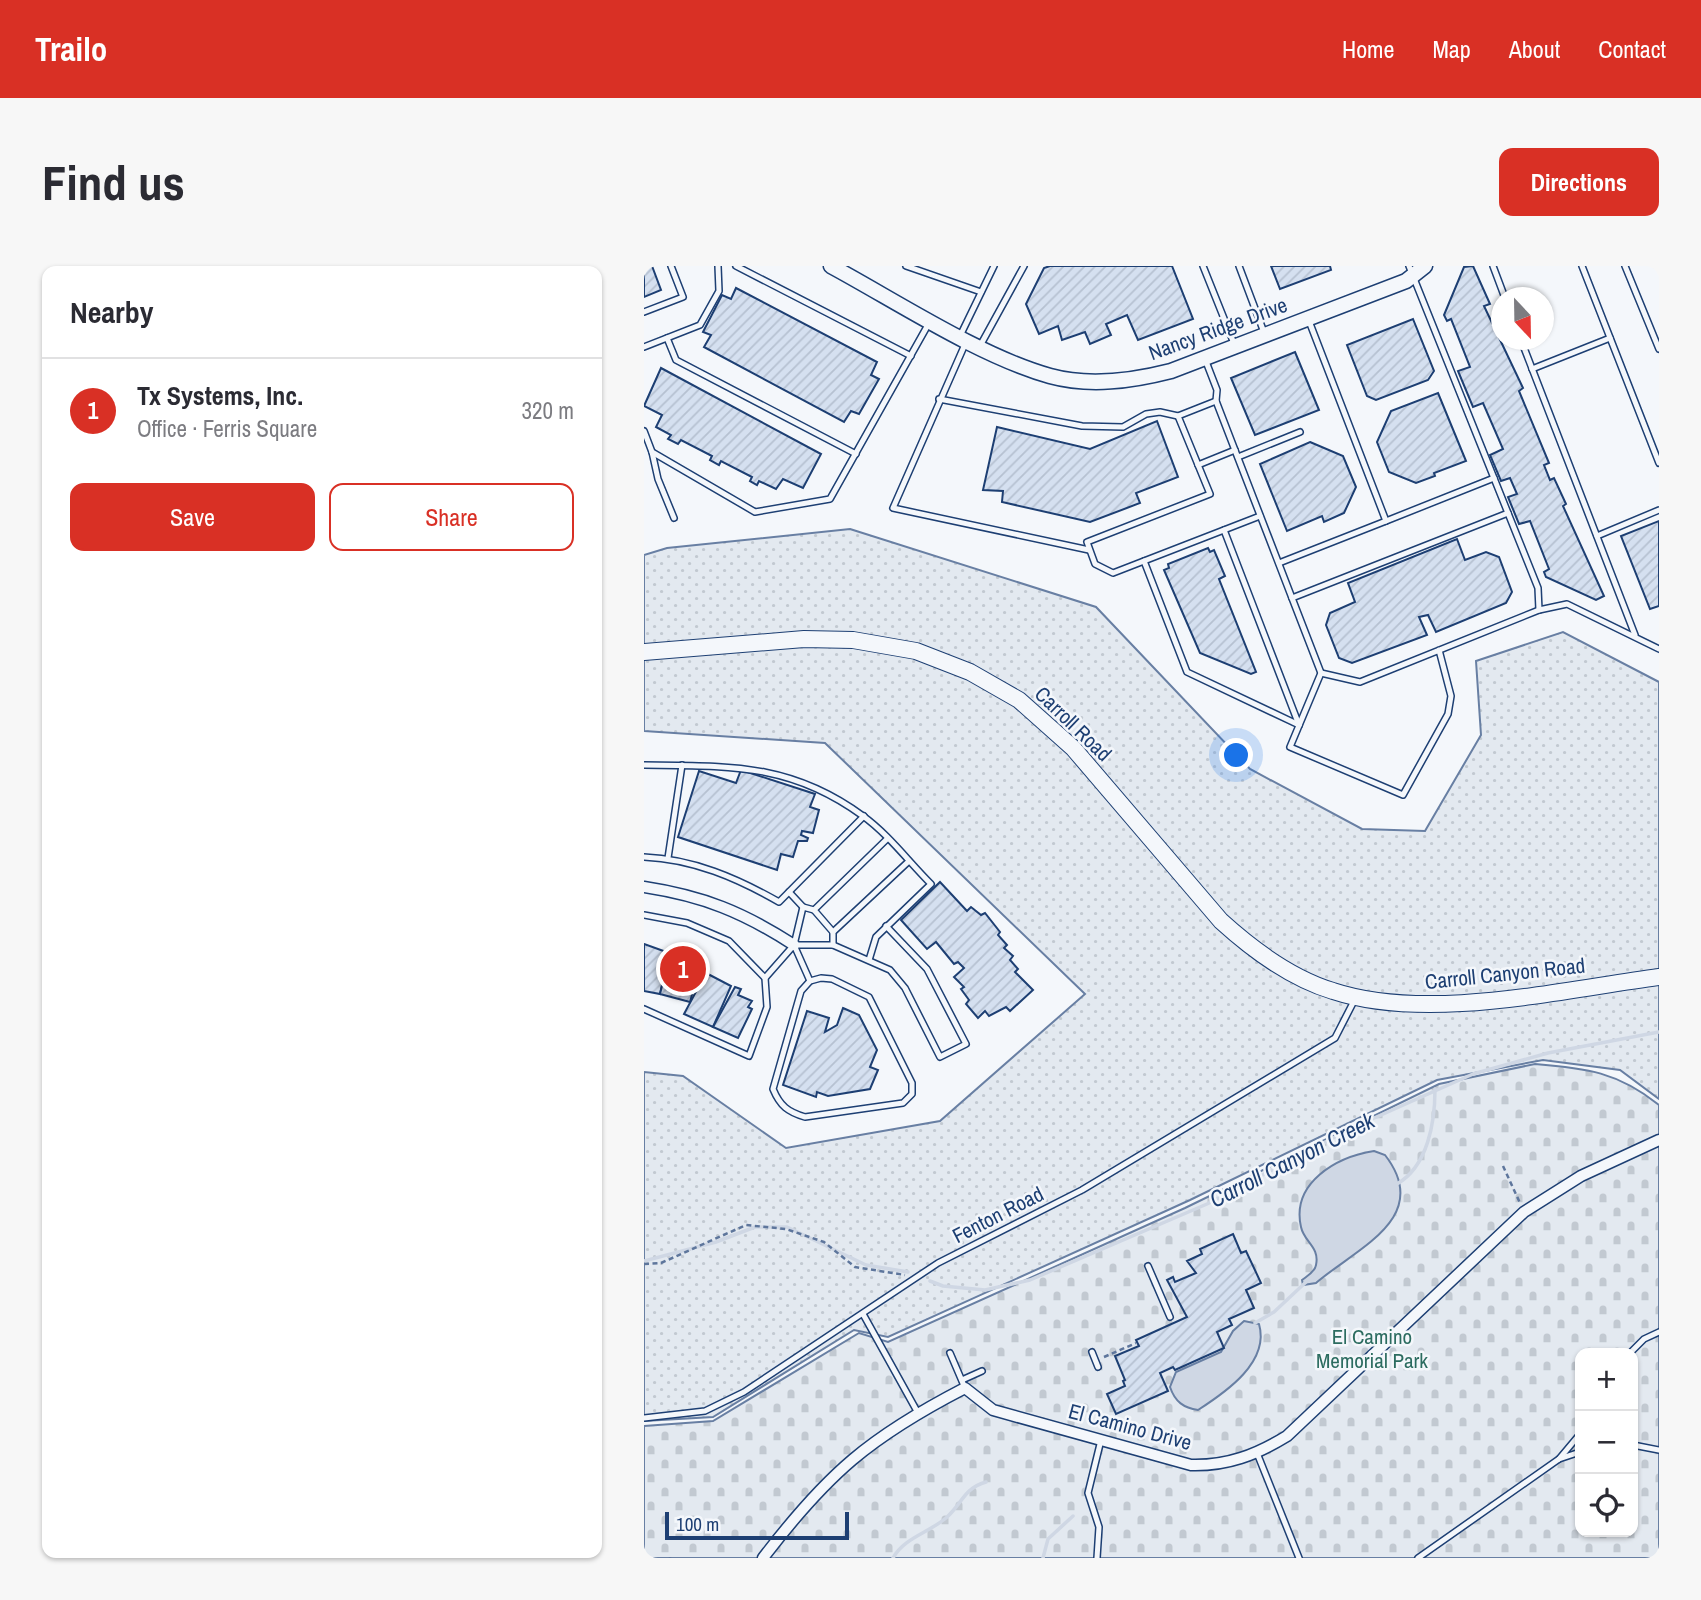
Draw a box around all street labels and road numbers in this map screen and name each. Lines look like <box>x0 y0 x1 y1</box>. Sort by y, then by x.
street label: Nancy Ridge Drive <box>1145 290 1291 367</box>
street label: Carroll Road <box>1029 680 1118 768</box>
street label: Carroll Canyon Road <box>1423 951 1586 996</box>
street label: Fenton Road <box>947 1179 1048 1250</box>
street label: El Camino Drive <box>1065 1396 1195 1457</box>

